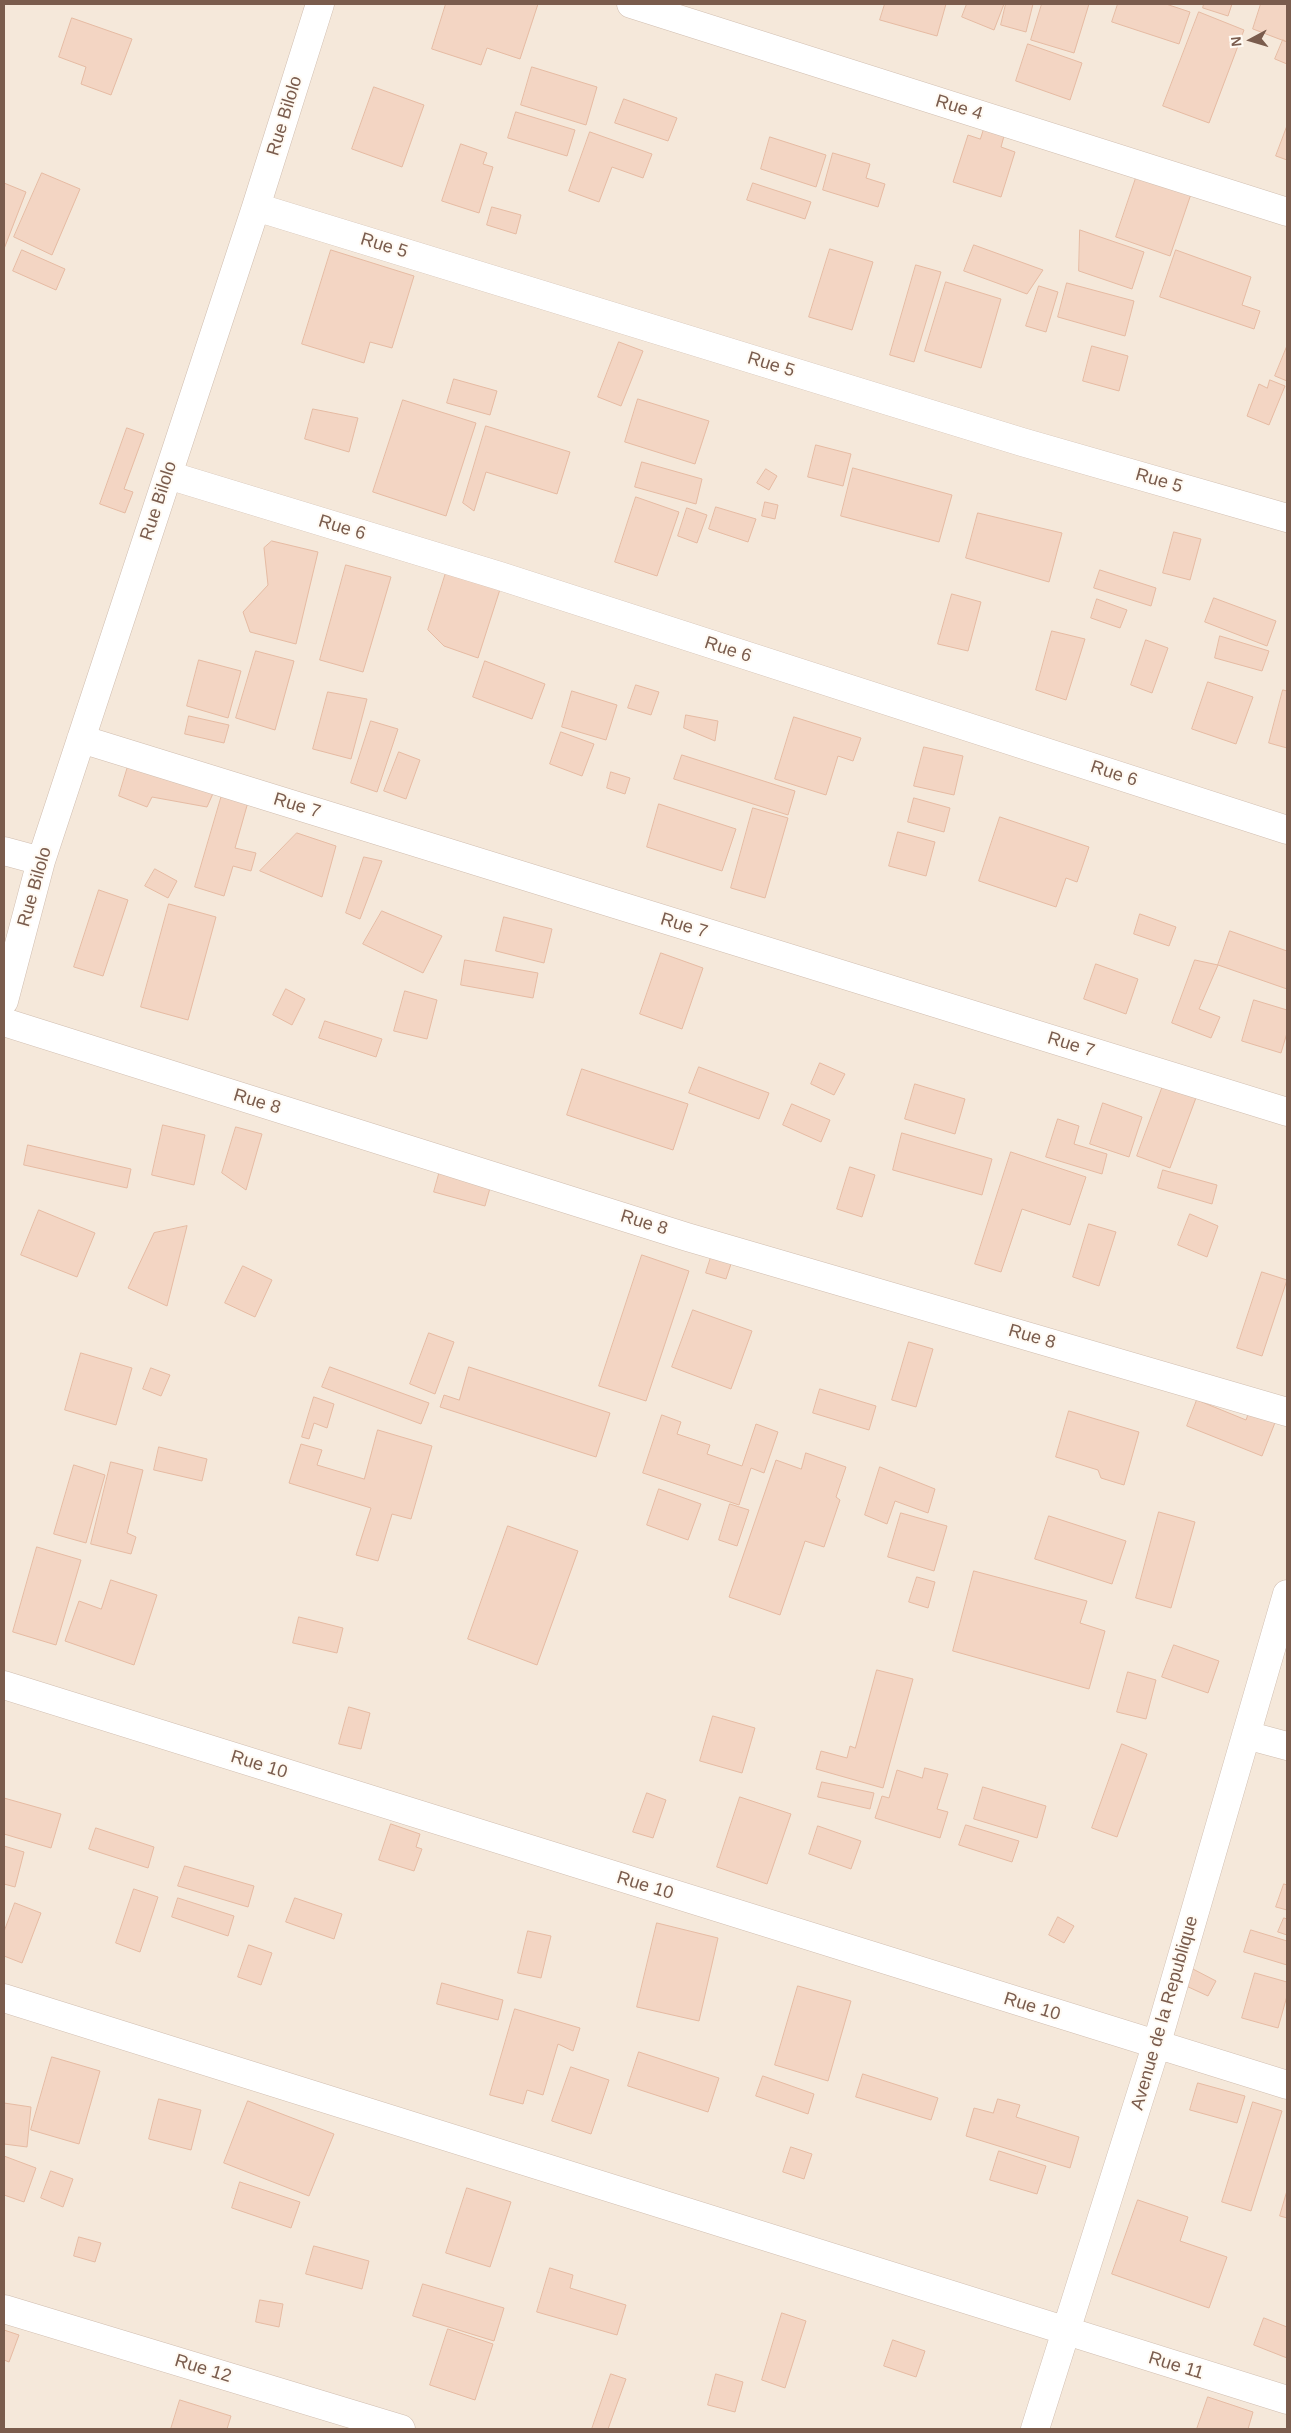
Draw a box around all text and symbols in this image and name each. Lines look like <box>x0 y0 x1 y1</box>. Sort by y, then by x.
north arrow <box>1226 15 1276 65</box>
text: N <box>1228 36 1245 47</box>
street label: Rue Bilolo <box>263 74 307 158</box>
street label: Rue 4 <box>933 91 985 125</box>
street label: Rue 5 <box>358 229 410 263</box>
street label: Rue 5 <box>745 348 797 382</box>
street label: Rue Bilolo <box>136 459 182 543</box>
street label: Rue 5 <box>1133 464 1185 498</box>
street label: Rue 6 <box>316 511 368 545</box>
street label: Rue 6 <box>702 632 754 668</box>
street label: Rue 6 <box>1088 756 1140 792</box>
street label: Rue 7 <box>271 789 323 823</box>
street label: Rue Bilolo <box>13 845 57 929</box>
street label: Rue 7 <box>658 909 710 943</box>
street label: Rue 7 <box>1045 1028 1097 1062</box>
street label: Rue 8 <box>231 1085 283 1119</box>
street label: Rue 8 <box>618 1206 670 1240</box>
street label: Rue 8 <box>1006 1320 1058 1354</box>
street label: Rue 10 <box>228 1746 290 1784</box>
street label: Rue 10 <box>614 1867 676 1905</box>
street label: Avenue de la Republique <box>1127 1913 1203 2113</box>
street label: Rue 10 <box>1001 1988 1063 2026</box>
street label: Rue 11 <box>1146 2347 1206 2385</box>
street label: Rue 12 <box>172 2350 234 2388</box>

